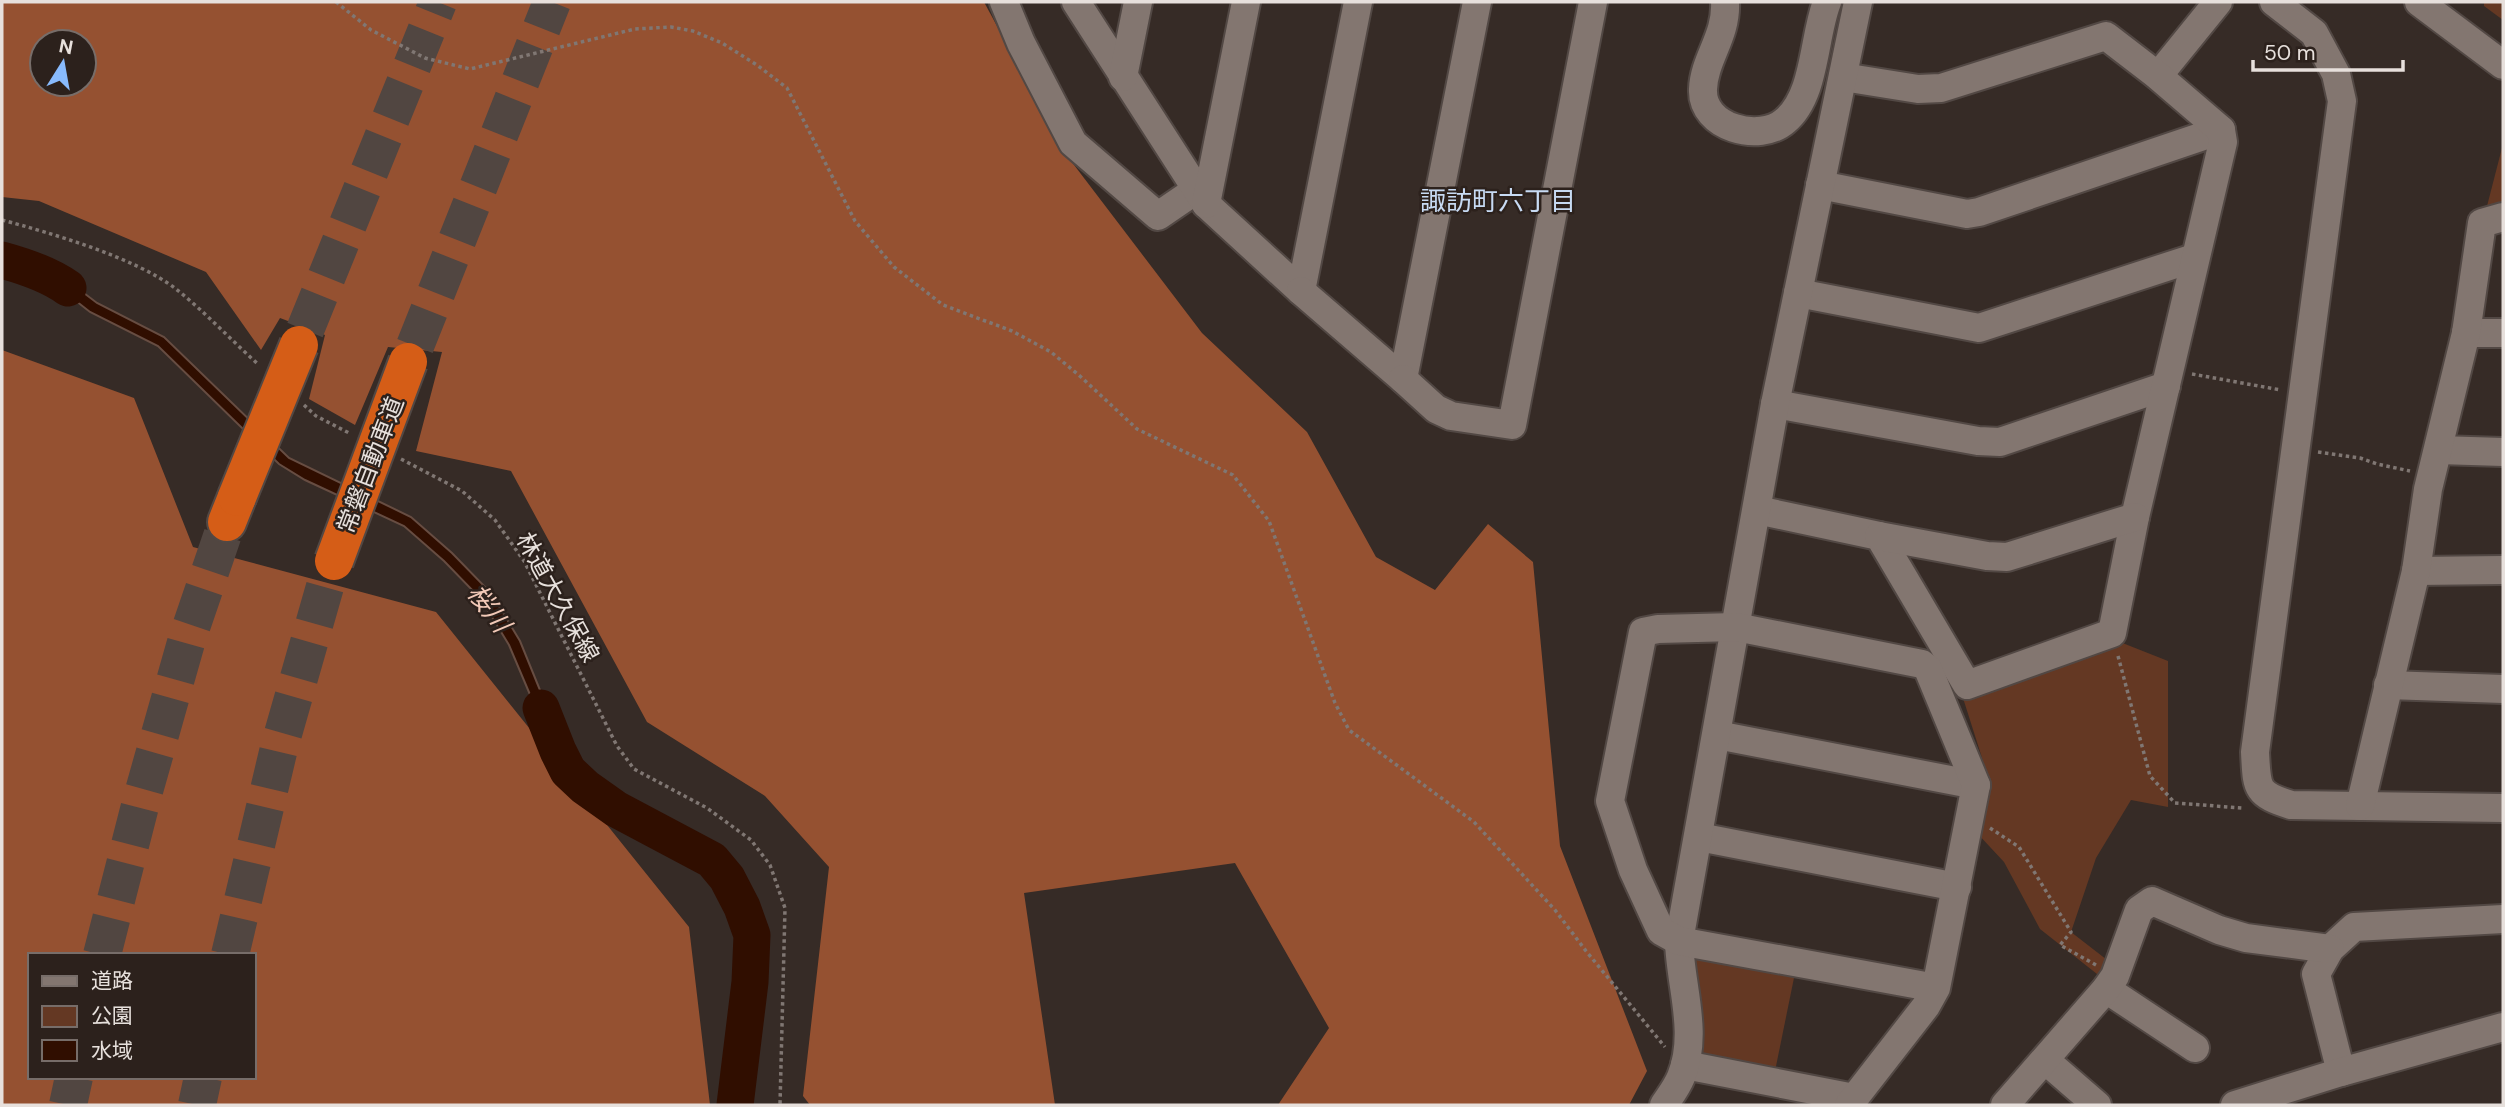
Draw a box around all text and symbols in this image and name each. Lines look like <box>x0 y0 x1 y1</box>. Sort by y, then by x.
north arrow <box>28 28 98 98</box>
scale bar <box>2253 28 2404 72</box>
text: N <box>57 33 75 60</box>
text: 50 m <box>2264 39 2315 67</box>
district label: 諏訪町六丁目 <box>1420 184 1576 218</box>
street label: 常磐自動車道 <box>330 392 410 538</box>
street label: 林道大久保線 <box>510 527 606 667</box>
water label: 桜川 <box>460 577 520 641</box>
legend <box>28 953 256 1079</box>
text: 道路 <box>91 967 133 995</box>
text: 公園 <box>91 1002 133 1030</box>
text: 水域 <box>91 1037 133 1065</box>

